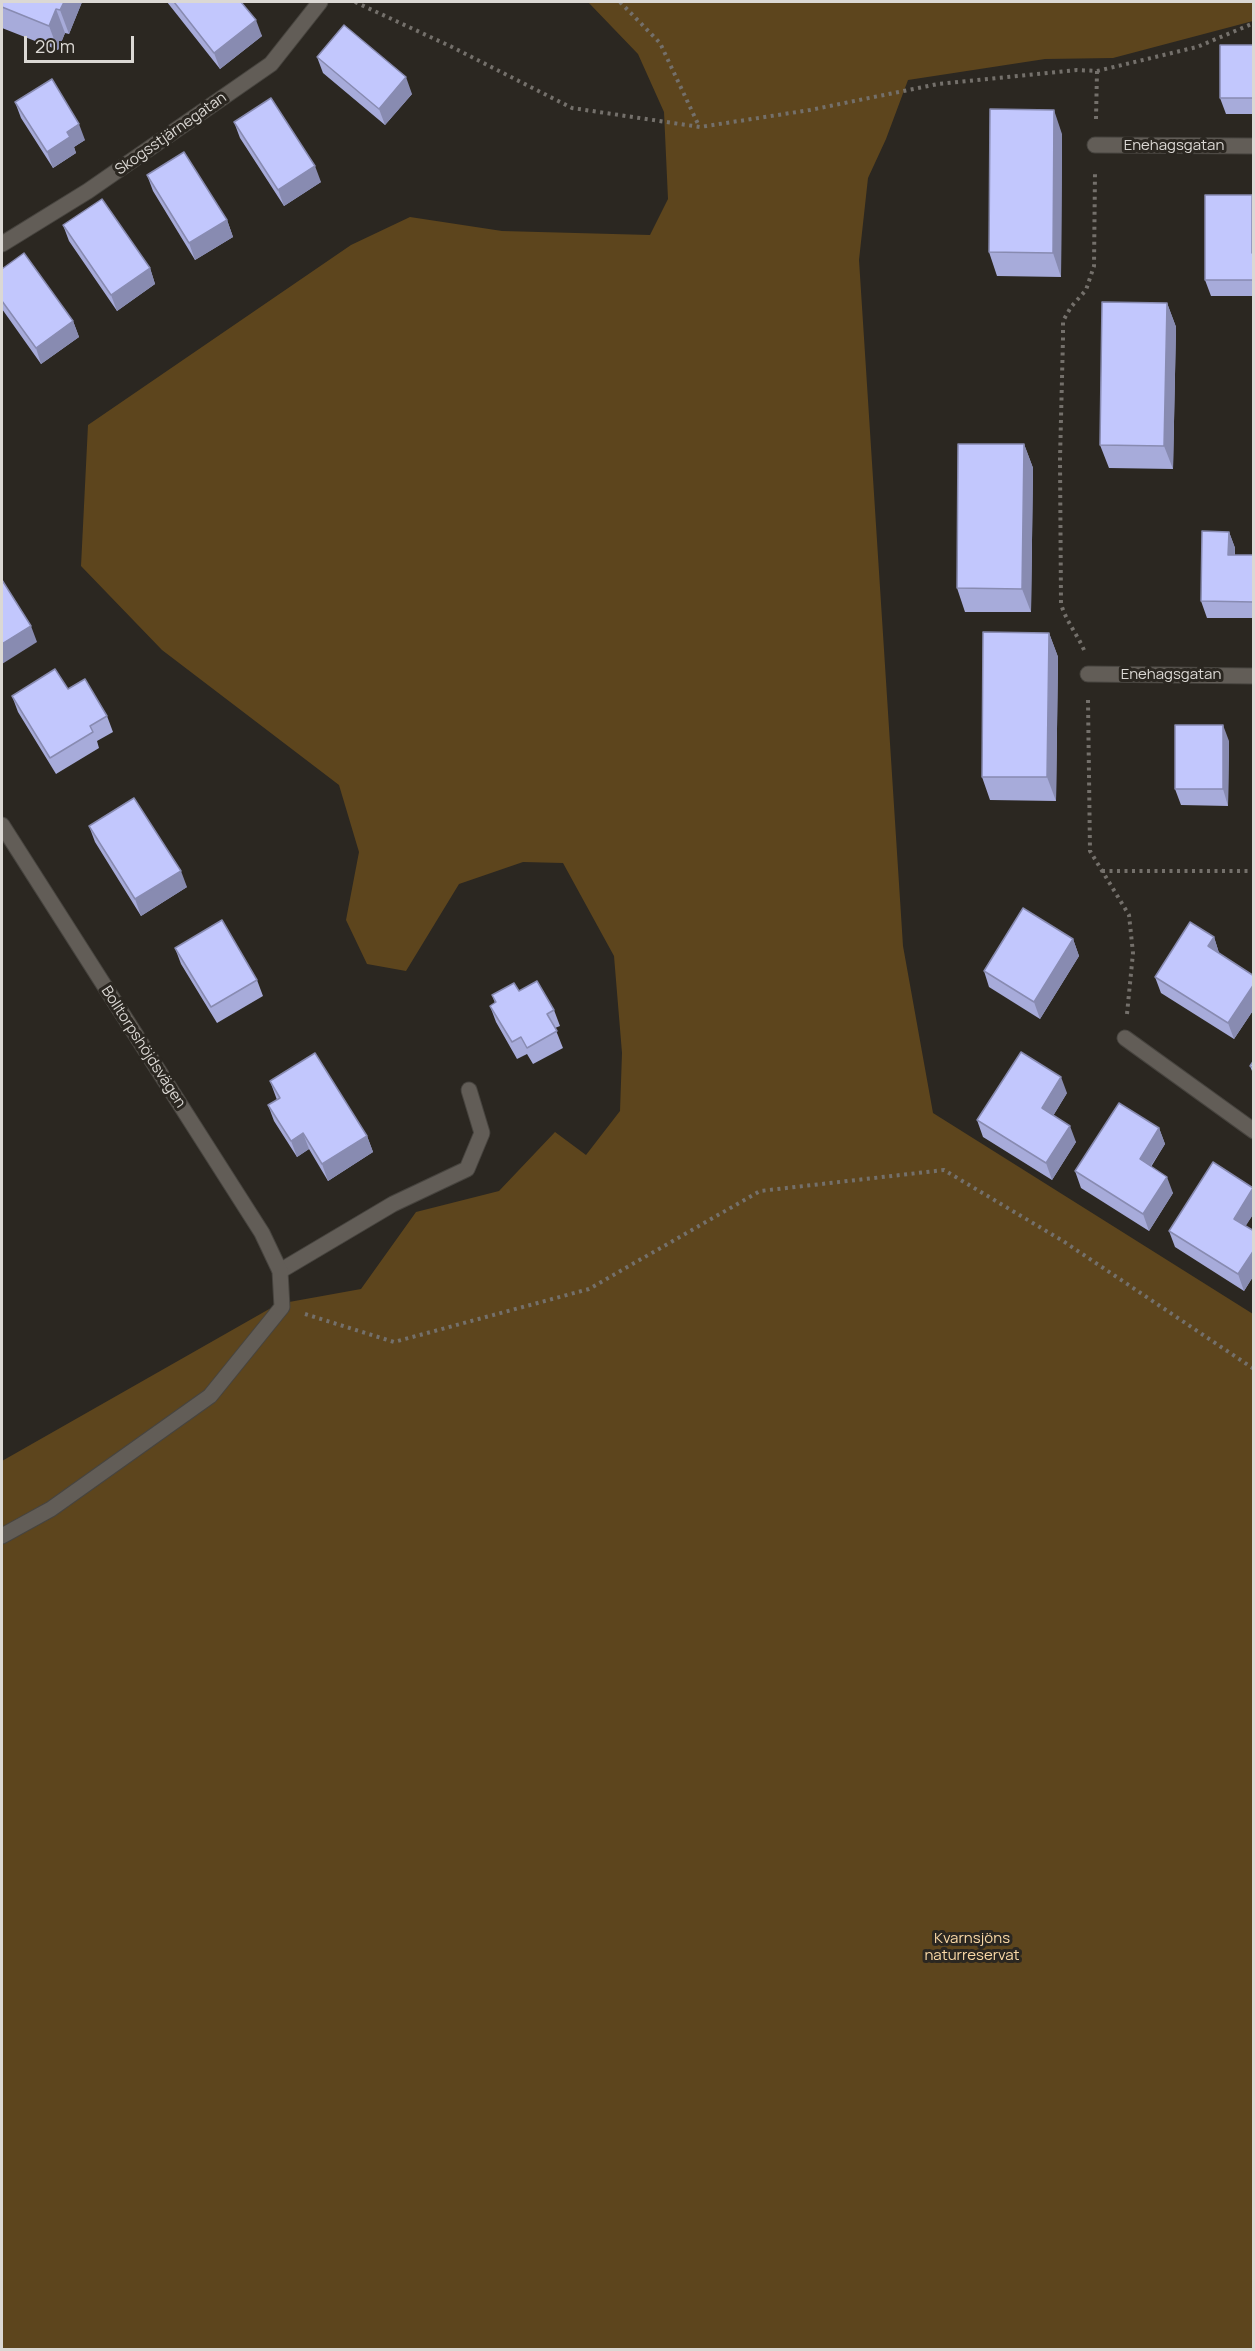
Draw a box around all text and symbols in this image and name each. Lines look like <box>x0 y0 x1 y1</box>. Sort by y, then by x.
scale bar <box>27 24 136 62</box>
text: 20 m <box>35 34 75 58</box>
street label: Skogsstjärnegatan <box>112 89 230 179</box>
street label: Enehagsgatan <box>1124 137 1224 155</box>
street label: Enehagsgatan <box>1121 666 1221 684</box>
street label: Bolltorpshöjdsvägen <box>97 983 189 1111</box>
park label: Kvarnsjöns naturreservat <box>924 1930 1020 1965</box>

